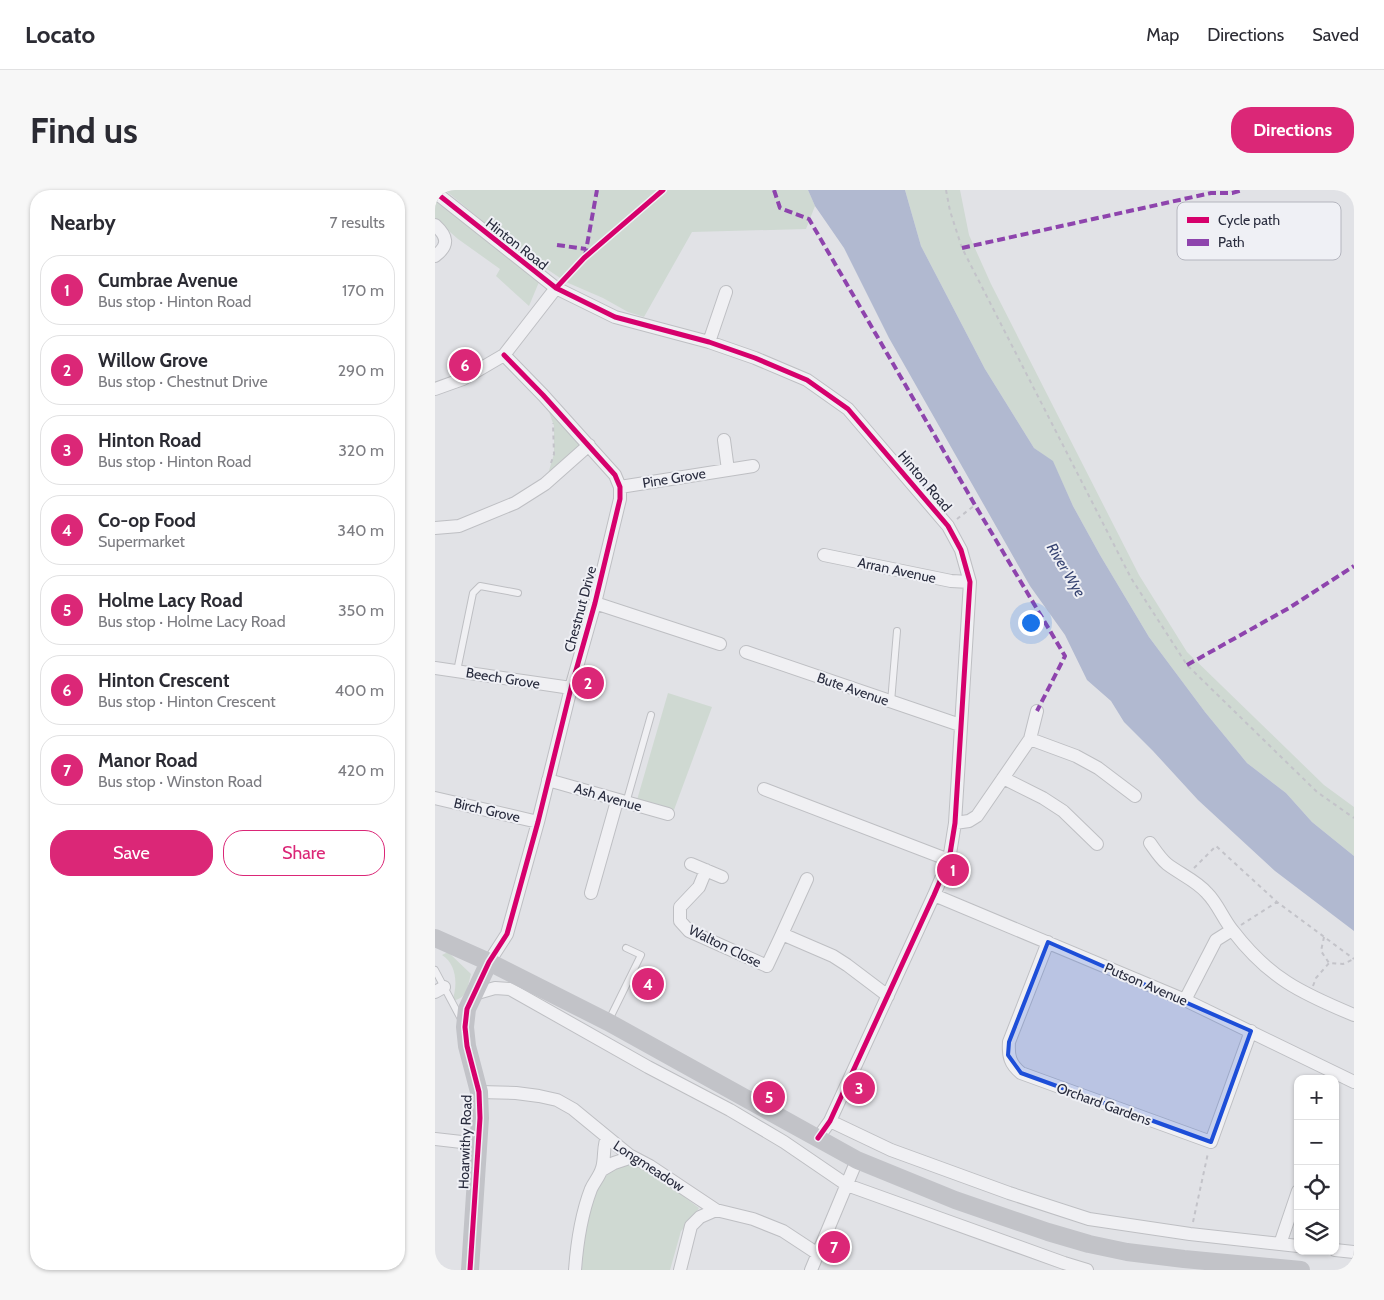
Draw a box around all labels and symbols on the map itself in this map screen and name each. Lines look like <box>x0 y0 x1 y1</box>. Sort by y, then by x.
legend <box>1177 202 1341 260</box>
text: Cycle path <box>1218 211 1280 229</box>
street label: Hinton Road <box>482 214 552 274</box>
text: Path <box>1218 233 1245 251</box>
pin: 6 <box>449 346 481 384</box>
street label: Hinton Road <box>894 447 956 515</box>
street label: Pine Grove <box>641 464 707 492</box>
water label: River Wye <box>1043 540 1089 600</box>
street label: Arran Avenue <box>856 553 938 587</box>
street label: Chestnut Drive <box>560 564 600 654</box>
your location <box>1018 610 1044 636</box>
street label: Beech Grove <box>465 663 541 693</box>
pin: 2 <box>572 664 604 702</box>
street label: Bute Avenue <box>815 668 891 710</box>
street label: Ash Avenue <box>572 779 644 815</box>
street label: Birch Grove <box>452 794 522 826</box>
pin: 1 <box>937 851 969 889</box>
street label: Walton Close <box>686 921 764 971</box>
street label: Putson Avenue <box>1102 958 1190 1010</box>
pin: 4 <box>632 965 664 1003</box>
pin: 3 <box>843 1069 875 1107</box>
pin: 5 <box>753 1078 785 1116</box>
street label: Orchard Gardens <box>1054 1078 1154 1130</box>
street label: Hoarwithy Road <box>454 1095 476 1189</box>
street label: Longmeadow <box>610 1136 688 1196</box>
pin: 7 <box>818 1228 850 1266</box>

